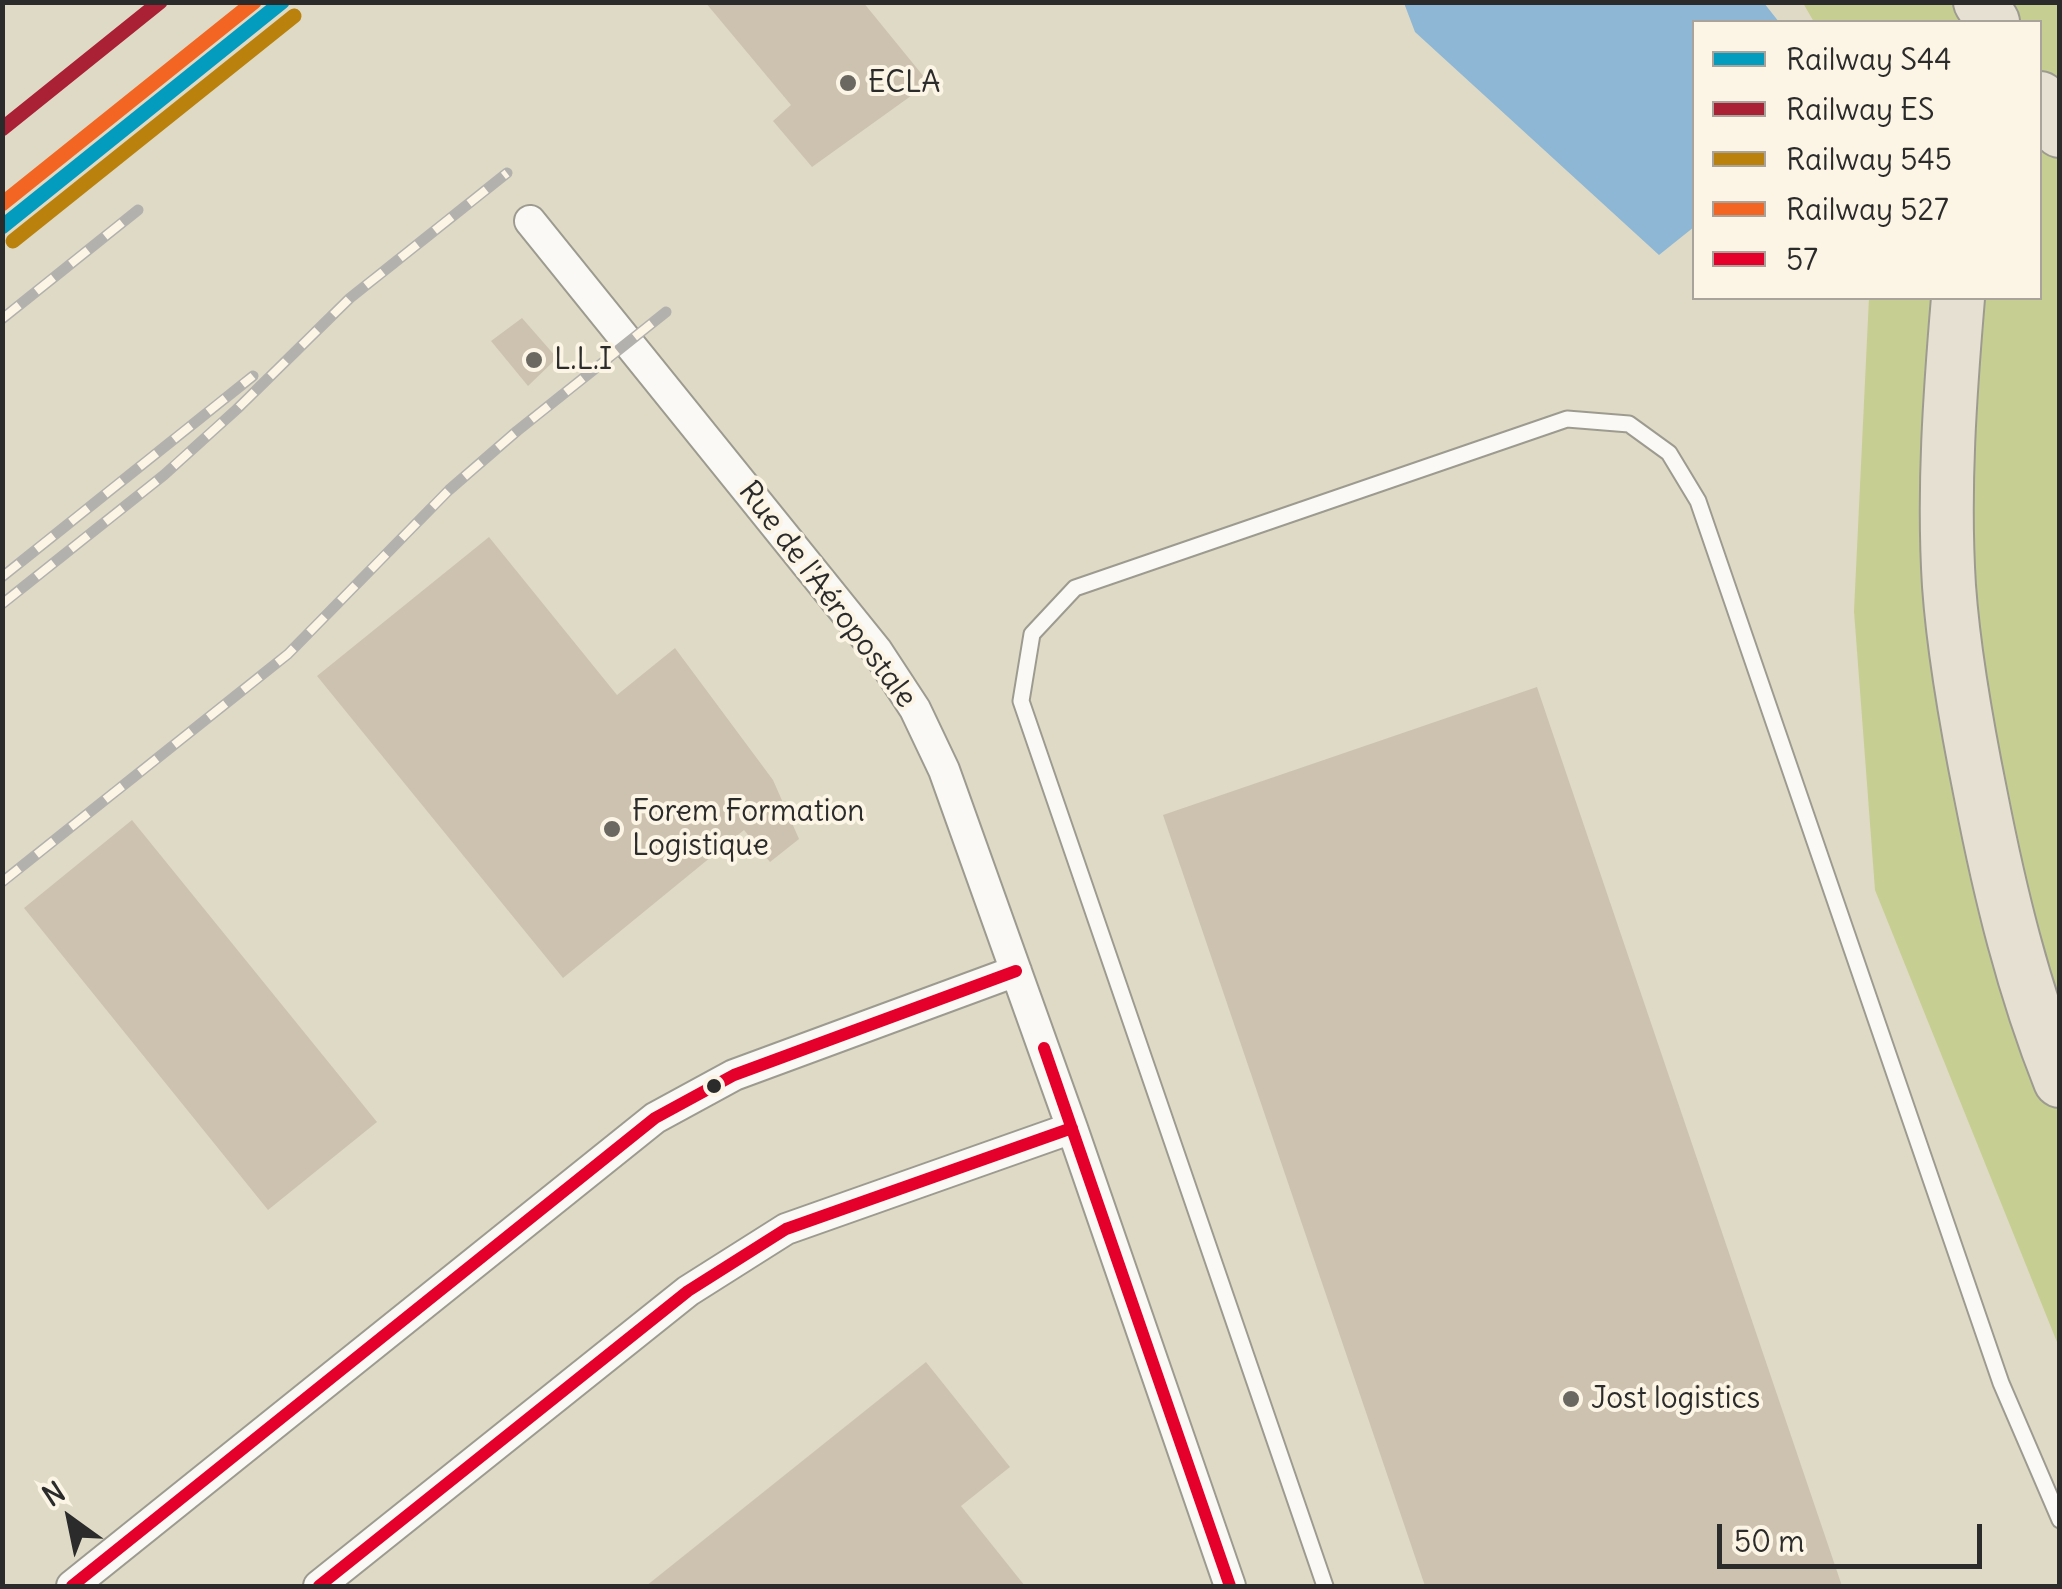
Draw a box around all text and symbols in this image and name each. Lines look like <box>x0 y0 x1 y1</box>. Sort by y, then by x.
legend <box>1692 20 2042 300</box>
text: Railway S44 <box>1786 40 1952 78</box>
place label: ECLA <box>868 65 941 101</box>
marker: ECLA <box>837 72 859 94</box>
text: Railway ES <box>1786 90 1934 128</box>
text: Railway 545 <box>1786 140 1952 178</box>
text: Railway 527 <box>1786 190 1949 228</box>
text: 57 <box>1786 240 1818 278</box>
place label: L.L.I <box>554 342 612 378</box>
marker: L.L.I <box>523 349 545 371</box>
street label: Rue de l'Aéropostale <box>730 475 924 715</box>
place label: Forem Formation Logistique <box>632 794 865 864</box>
marker: Forem Formation Logistique <box>601 818 623 840</box>
unlabelled marker <box>704 1076 724 1096</box>
place label: Jost logistics <box>1591 1381 1760 1417</box>
marker: Jost logistics <box>1560 1388 1582 1410</box>
north arrow <box>20 1469 120 1569</box>
text: N <box>36 1473 72 1514</box>
scale bar <box>1722 1504 1987 1566</box>
text: 50 m <box>1734 1522 1804 1560</box>

